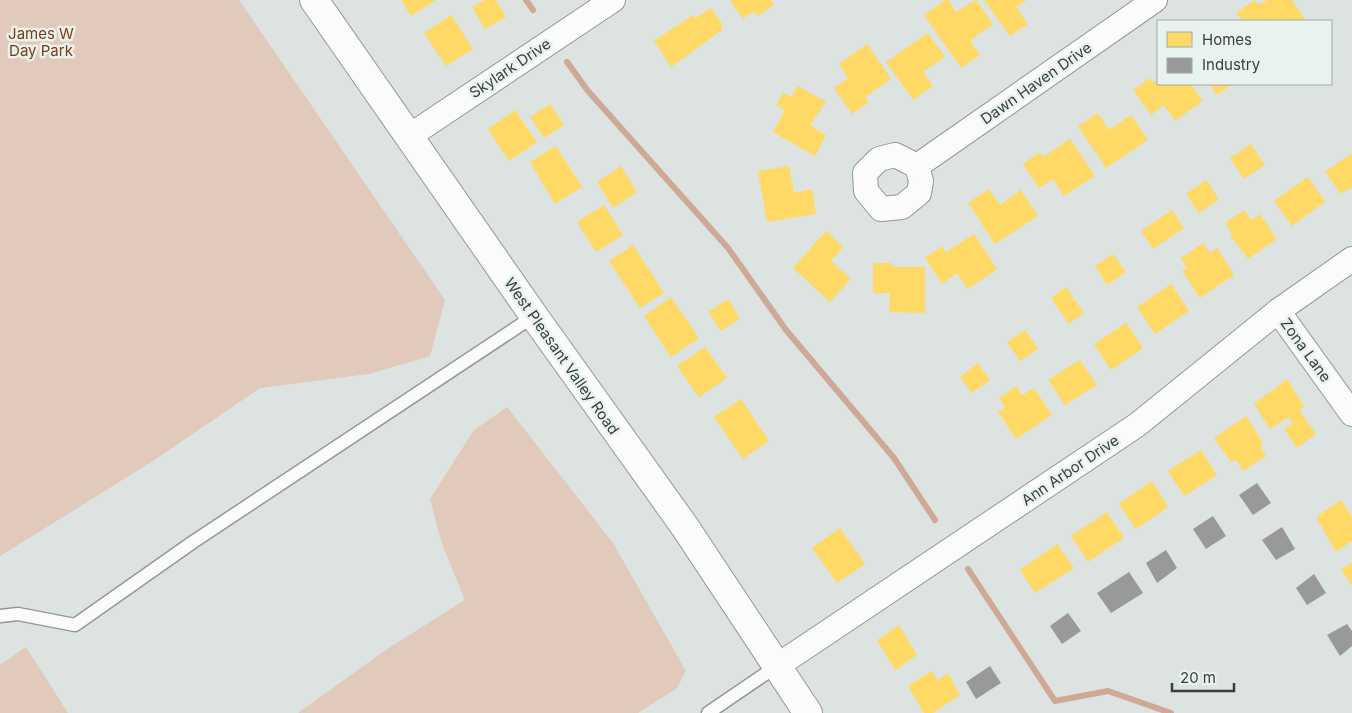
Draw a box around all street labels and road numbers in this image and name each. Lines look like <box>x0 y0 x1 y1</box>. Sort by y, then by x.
street label: Skylark Drive <box>466 34 554 102</box>
street label: Dawn Haven Drive <box>977 38 1095 128</box>
street label: West Pleasant Valley Road <box>501 274 623 438</box>
street label: Zona Lane <box>1276 314 1336 386</box>
street label: Ann Arbor Drive <box>1018 430 1122 510</box>

